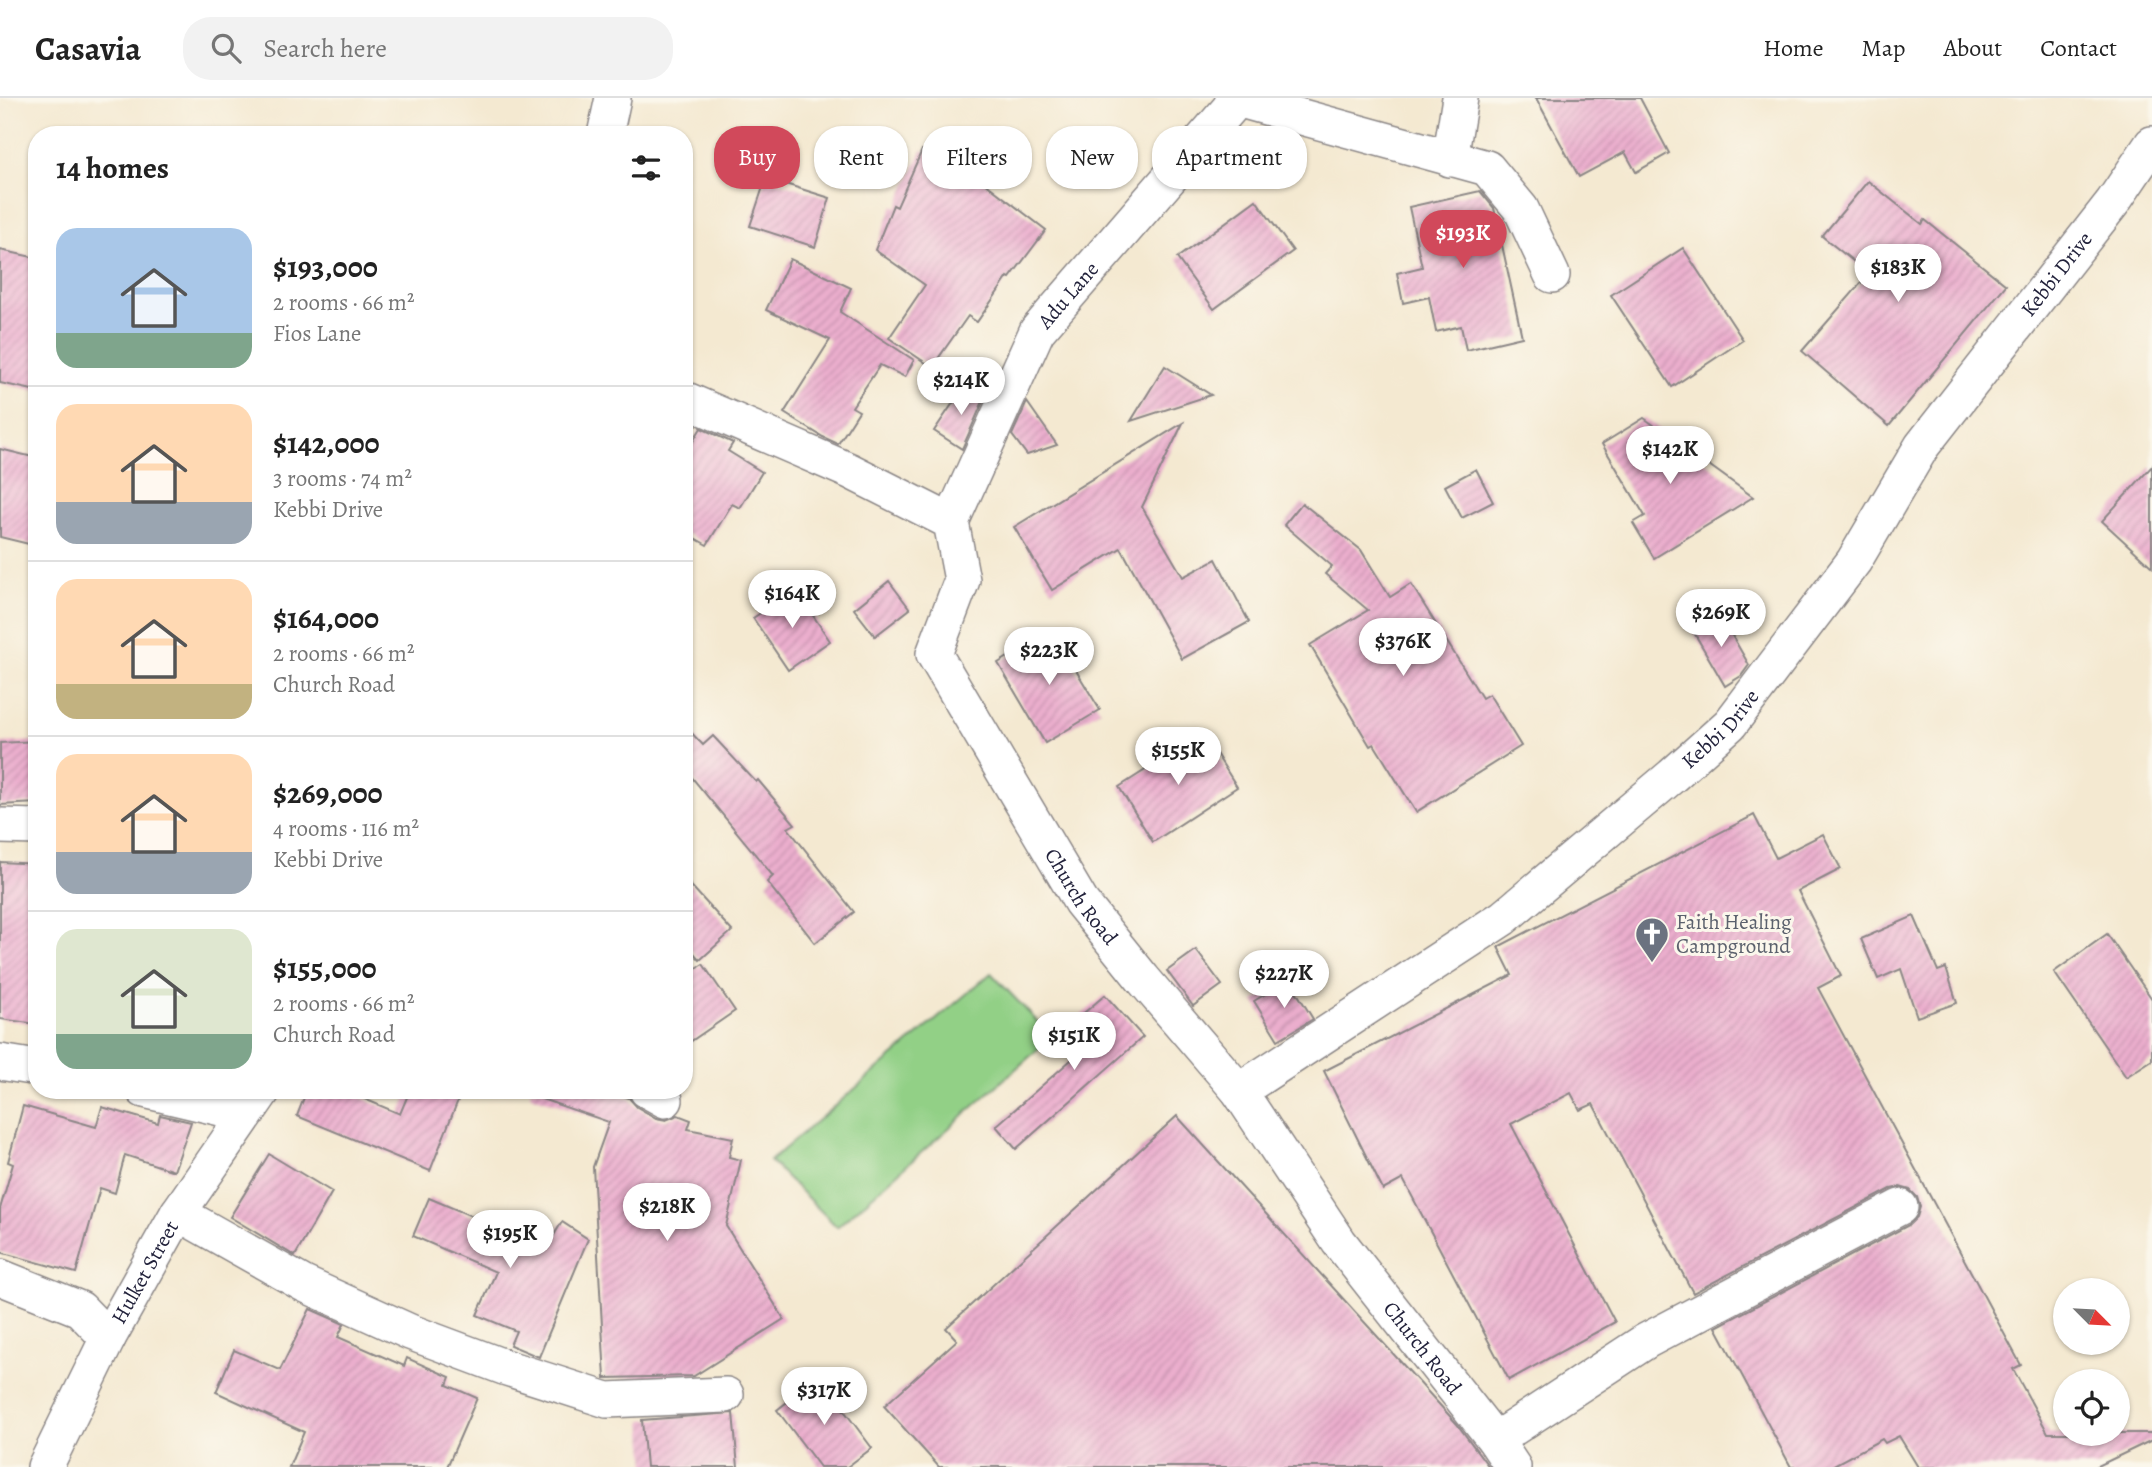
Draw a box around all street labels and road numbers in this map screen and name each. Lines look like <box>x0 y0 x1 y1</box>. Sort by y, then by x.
street label: Kebbi Drive <box>2015 226 2099 322</box>
street label: Adu Lane <box>1031 256 1105 335</box>
street label: Kebbi Drive <box>1676 684 1765 775</box>
street label: Church Road <box>1038 843 1125 951</box>
street label: Hulket Street <box>105 1215 185 1329</box>
street label: Church Road <box>1377 1296 1469 1401</box>

